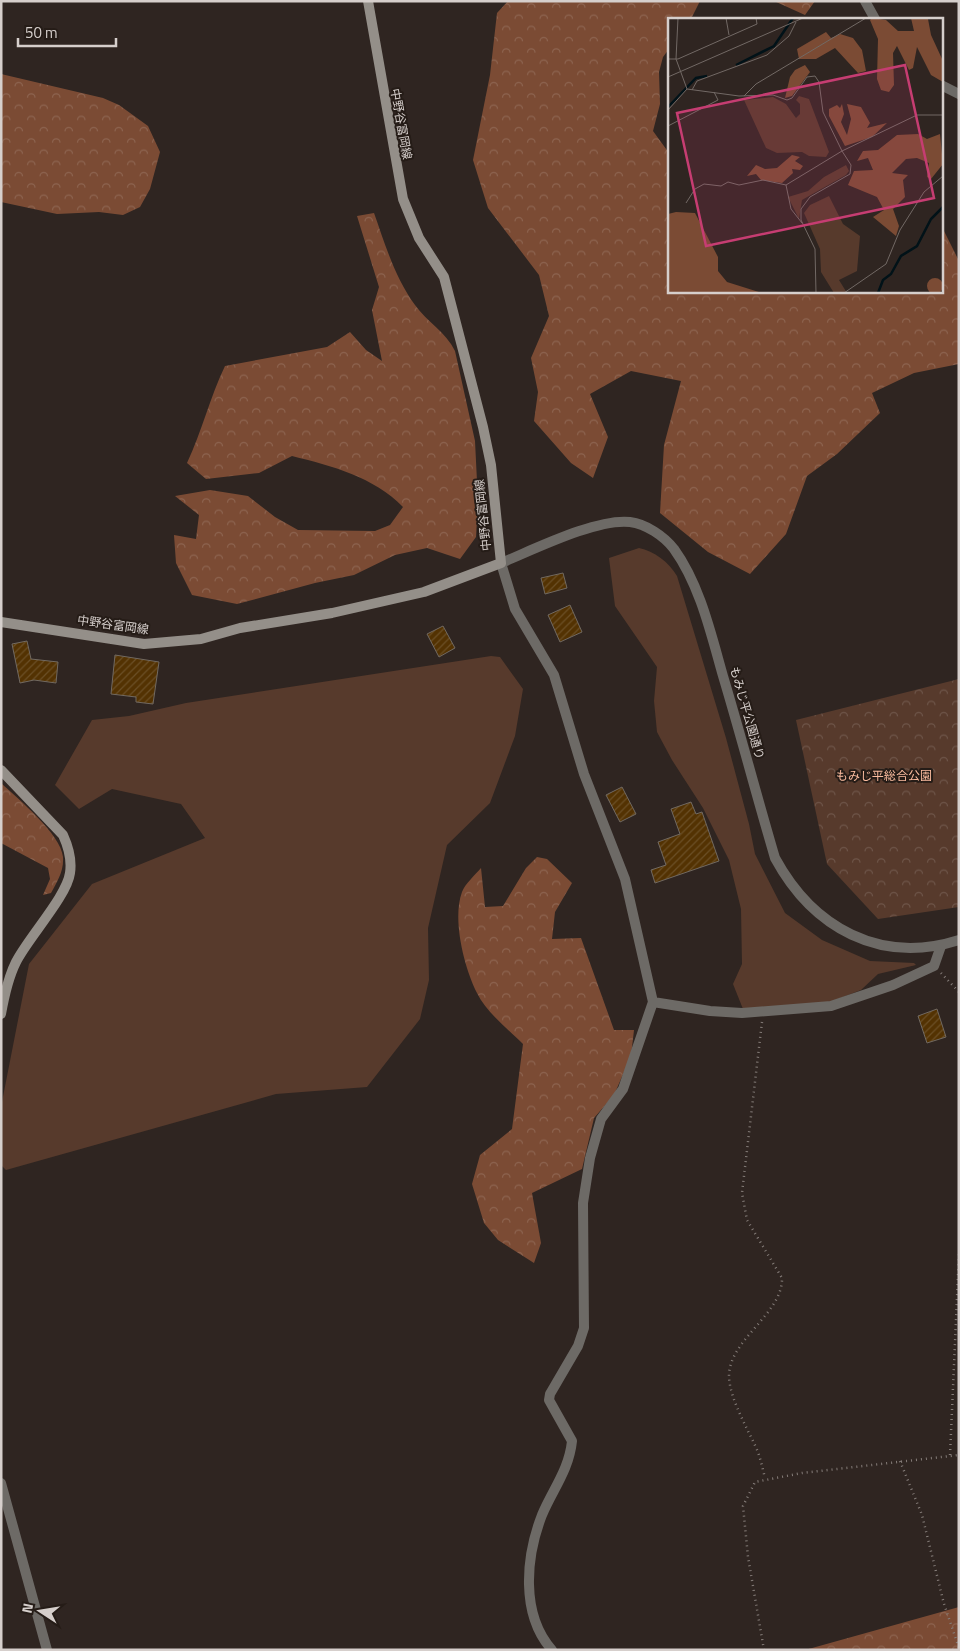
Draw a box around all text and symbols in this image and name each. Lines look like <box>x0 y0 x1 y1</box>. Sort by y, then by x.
scale bar <box>18 15 115 47</box>
inset map <box>668 18 942 292</box>
text: 50 m <box>25 21 58 44</box>
street label: 中野谷富岡線 <box>386 87 417 161</box>
street label: 中野谷富岡線 <box>469 478 496 552</box>
street label: 中野谷富岡線 <box>76 610 150 639</box>
street label: もみじ平公園通り <box>725 664 770 762</box>
park label: もみじ平総合公園 <box>836 766 932 785</box>
north arrow <box>15 1586 65 1636</box>
text: N <box>16 1601 38 1615</box>

